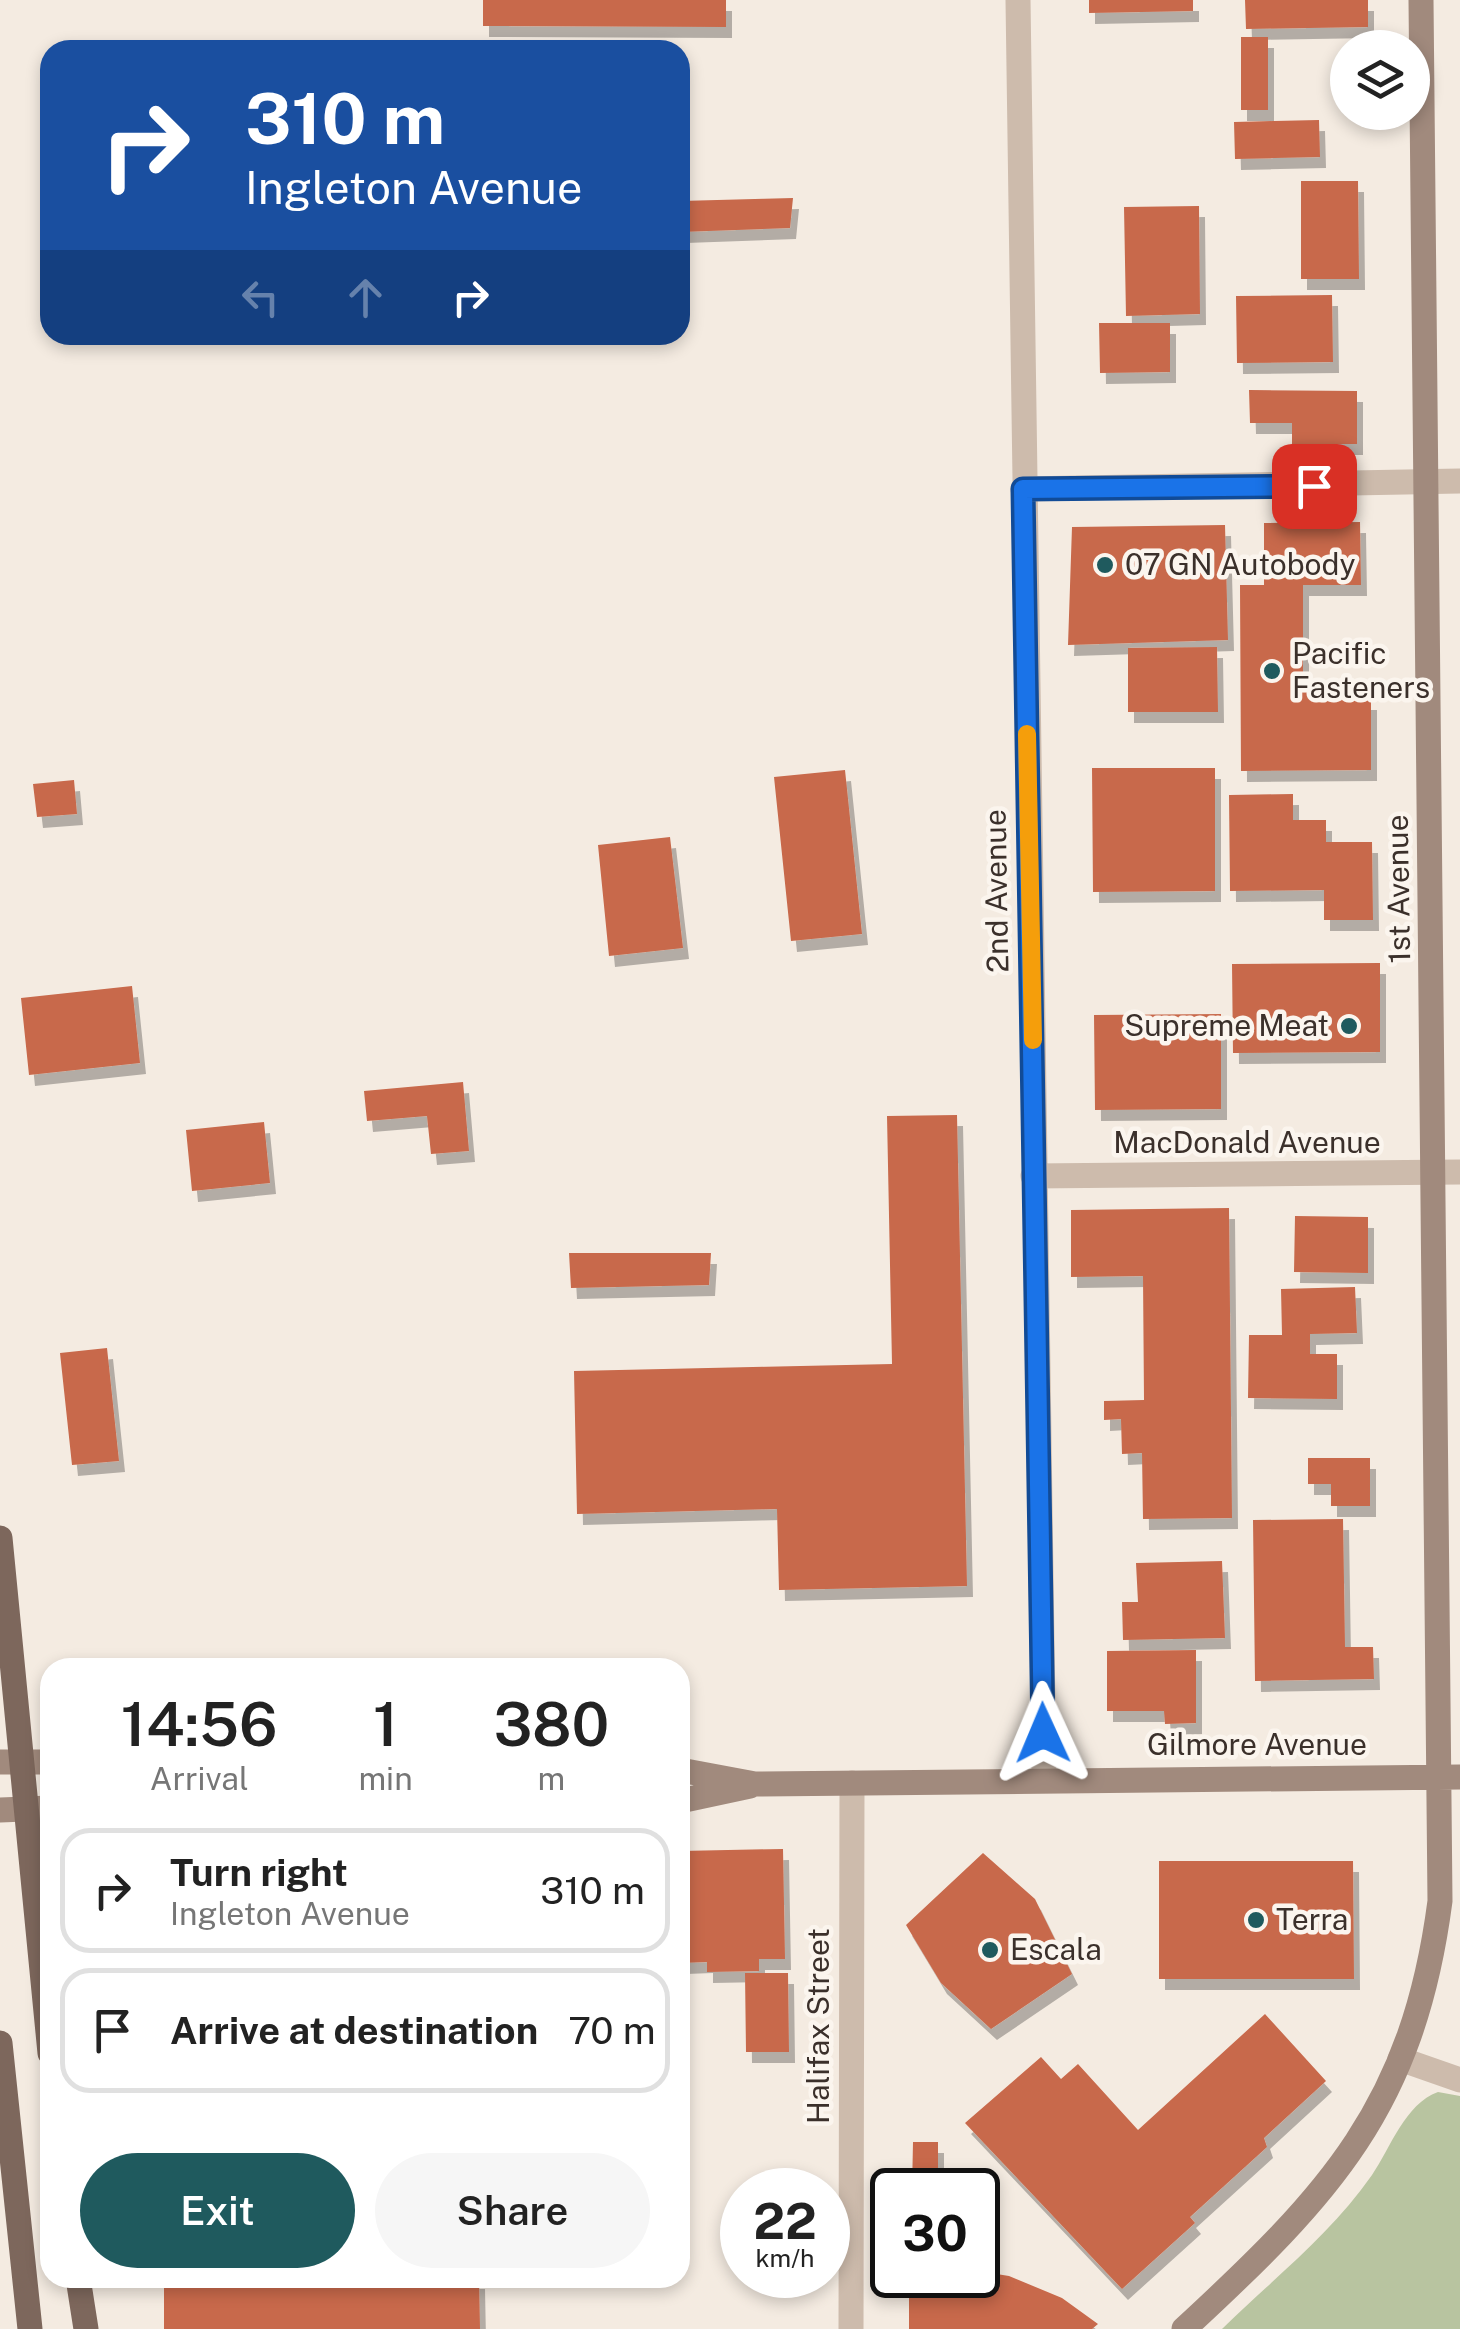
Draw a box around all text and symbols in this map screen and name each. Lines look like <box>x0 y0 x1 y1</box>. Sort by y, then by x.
map controls <box>1330 30 1430 130</box>
button: layers <box>1330 30 1430 130</box>
text: 310 m <box>245 77 445 160</box>
icon: right <box>80 80 210 210</box>
text: Ingleton Avenue <box>245 161 582 214</box>
icon: left <box>233 270 288 325</box>
icon: ahead <box>338 270 393 325</box>
icon: right <box>443 270 498 325</box>
pin <box>1272 444 1357 529</box>
icon: arrive <box>1287 459 1342 514</box>
place label: 07 GN Autobody <box>1125 546 1356 582</box>
marker: 07 GN Autobody <box>1094 554 1116 576</box>
place label: Pacific Fasteners <box>1292 635 1430 705</box>
marker: Pacific Fasteners <box>1261 660 1283 682</box>
street label: 2nd Avenue <box>977 809 1015 973</box>
street label: 1st Avenue <box>1379 814 1417 964</box>
place label: Supreme Meat <box>1124 1007 1329 1043</box>
marker: Supreme Meat <box>1338 1015 1360 1037</box>
street label: MacDonald Avenue <box>1113 1124 1381 1160</box>
position arrow <box>991 1681 1095 1785</box>
text: 14:56 <box>121 1689 278 1760</box>
text: 1 <box>373 1689 398 1760</box>
text: 380 <box>493 1689 609 1760</box>
street label: Gilmore Avenue <box>1147 1726 1367 1762</box>
text: Arrival <box>150 1760 249 1797</box>
text: min <box>358 1760 413 1797</box>
text: m <box>537 1760 565 1797</box>
text: Turn right <box>170 1850 348 1895</box>
icon: right <box>85 1863 140 1918</box>
text: 310 m <box>540 1868 645 1913</box>
text: Ingleton Avenue <box>170 1895 410 1932</box>
place label: Terra <box>1276 1901 1348 1937</box>
marker: Terra <box>1245 1909 1267 1931</box>
street label: Halifax Street <box>800 1928 836 2124</box>
place label: Escala <box>1010 1931 1102 1967</box>
marker: Escala <box>979 1939 1001 1961</box>
icon: arrive <box>85 2003 140 2058</box>
text: Arrive at destination <box>170 2008 538 2053</box>
text: 70 m <box>568 2008 656 2053</box>
button: Exit <box>80 2153 355 2268</box>
button: Share <box>375 2153 650 2268</box>
speed limit sign: 30 <box>870 2168 1000 2298</box>
text: 22 <box>753 2191 817 2250</box>
text: km/h <box>756 2243 814 2273</box>

